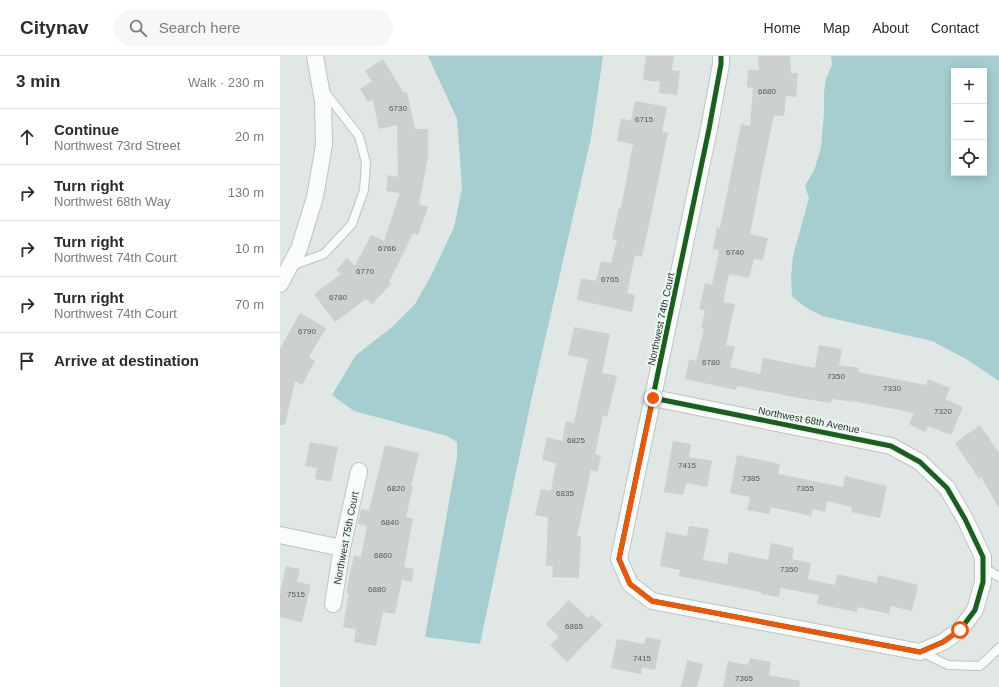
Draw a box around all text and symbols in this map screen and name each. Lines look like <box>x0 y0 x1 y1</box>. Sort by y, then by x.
search box <box>113 10 393 46</box>
text: Citynav <box>20 17 89 38</box>
icon: search <box>127 17 149 39</box>
text: Search here <box>159 19 240 36</box>
text: Home <box>764 20 801 36</box>
text: Map <box>823 20 850 36</box>
text: About <box>872 20 909 36</box>
text: Contact <box>931 20 979 36</box>
map controls <box>951 68 987 176</box>
button: + <box>951 68 987 104</box>
text: 3 min <box>16 72 60 91</box>
text: Walk · 230 m <box>188 75 264 90</box>
house number: 6680 <box>758 87 776 96</box>
house number: 6730 <box>389 104 407 113</box>
button: − <box>951 104 987 140</box>
house number: 6715 <box>635 115 653 124</box>
text: Continue <box>54 121 119 138</box>
icon: ahead <box>16 126 38 148</box>
text: 20 m <box>235 129 264 144</box>
text: Northwest 73rd Street <box>54 138 180 153</box>
button: locate <box>951 140 987 176</box>
text: Turn right <box>54 177 124 194</box>
icon: right <box>16 182 38 204</box>
text: 130 m <box>228 185 264 200</box>
text: Northwest 68th Way <box>54 194 171 209</box>
text: Turn right <box>54 233 124 250</box>
icon: right <box>16 238 38 260</box>
text: 10 m <box>235 241 264 256</box>
house number: 6766 <box>378 244 396 253</box>
house number: 6740 <box>726 248 744 257</box>
text: Northwest 74th Court <box>54 250 177 265</box>
house number: 6770 <box>356 267 374 276</box>
street label: Northwest 74th Court <box>646 271 676 366</box>
house number: 6765 <box>601 275 619 284</box>
text: Turn right <box>54 289 124 306</box>
house number: 6780 <box>329 293 347 302</box>
icon: right <box>16 294 38 316</box>
text: 70 m <box>235 297 264 312</box>
text: Northwest 74th Court <box>54 306 177 321</box>
house number: 6790 <box>298 327 316 336</box>
icon: arrive <box>16 350 38 372</box>
text: Arrive at destination <box>54 352 199 369</box>
house number: 6780 <box>702 358 720 367</box>
house number: 7350 <box>827 372 845 381</box>
house number: 7330 <box>883 384 901 393</box>
route end <box>644 389 662 407</box>
street label: Northwest 68th Avenue <box>757 405 861 435</box>
house number: 7320 <box>934 407 952 416</box>
house number: 6825 <box>567 436 585 445</box>
house number: 7415 <box>678 461 696 470</box>
house number: 7385 <box>742 474 760 483</box>
house number: 6820 <box>387 484 405 493</box>
house number: 7355 <box>796 484 814 493</box>
house number: 6835 <box>556 489 574 498</box>
street label: Northwest 75th Court <box>332 490 360 585</box>
house number: 6840 <box>381 518 399 527</box>
house number: 6860 <box>374 551 392 560</box>
house number: 7350 <box>780 565 798 574</box>
house number: 6880 <box>368 585 386 594</box>
house number: 7515 <box>287 590 305 599</box>
route start <box>951 621 969 639</box>
house number: 6865 <box>565 622 583 631</box>
house number: 7415 <box>633 654 651 663</box>
house number: 7365 <box>735 674 753 683</box>

